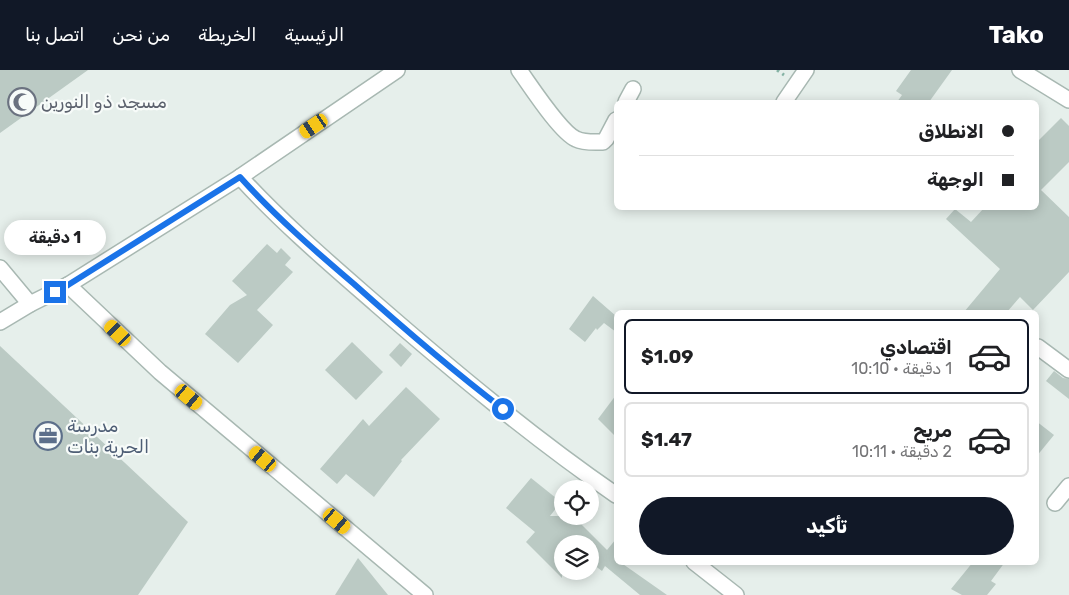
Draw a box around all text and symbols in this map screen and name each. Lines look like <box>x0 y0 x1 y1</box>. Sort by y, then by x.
text: Tako <box>989 21 1044 49</box>
text: اتصل بنا <box>25 24 84 46</box>
text: من نحن <box>112 24 170 46</box>
text: الخريطة <box>198 24 256 46</box>
text: الرئيسية <box>284 24 344 46</box>
mosque icon: مسجد ذو النورين <box>7 87 37 117</box>
place label: مسجد ذو النورين <box>41 91 167 113</box>
car <box>297 111 330 141</box>
text: الانطلاق <box>918 120 984 143</box>
text: الوجهة <box>927 168 984 191</box>
callout: 1 دقيقة <box>4 220 106 254</box>
text: 1 دقيقة <box>29 228 81 247</box>
route end <box>44 281 66 303</box>
car <box>101 317 134 349</box>
icon: car <box>967 334 1012 379</box>
text: اقتصادي <box>880 336 952 359</box>
text: $1.09 <box>641 345 694 368</box>
text: 1 دقيقة · 10:10 <box>851 359 952 378</box>
car <box>172 382 205 412</box>
route start <box>492 398 514 420</box>
place label: مدرسة الحرية بنات <box>67 415 149 458</box>
icon: car <box>967 417 1012 462</box>
text: مريح <box>913 419 952 442</box>
office icon: مدرسة الحرية بنات <box>33 421 63 451</box>
text: $1.47 <box>641 428 692 451</box>
text: 2 دقيقة · 10:11 <box>852 442 952 461</box>
car <box>246 444 279 474</box>
map controls <box>554 480 599 580</box>
button: locate <box>554 480 599 525</box>
button: تأكيد <box>639 497 1014 555</box>
car <box>320 506 353 536</box>
button: layers <box>554 535 599 580</box>

